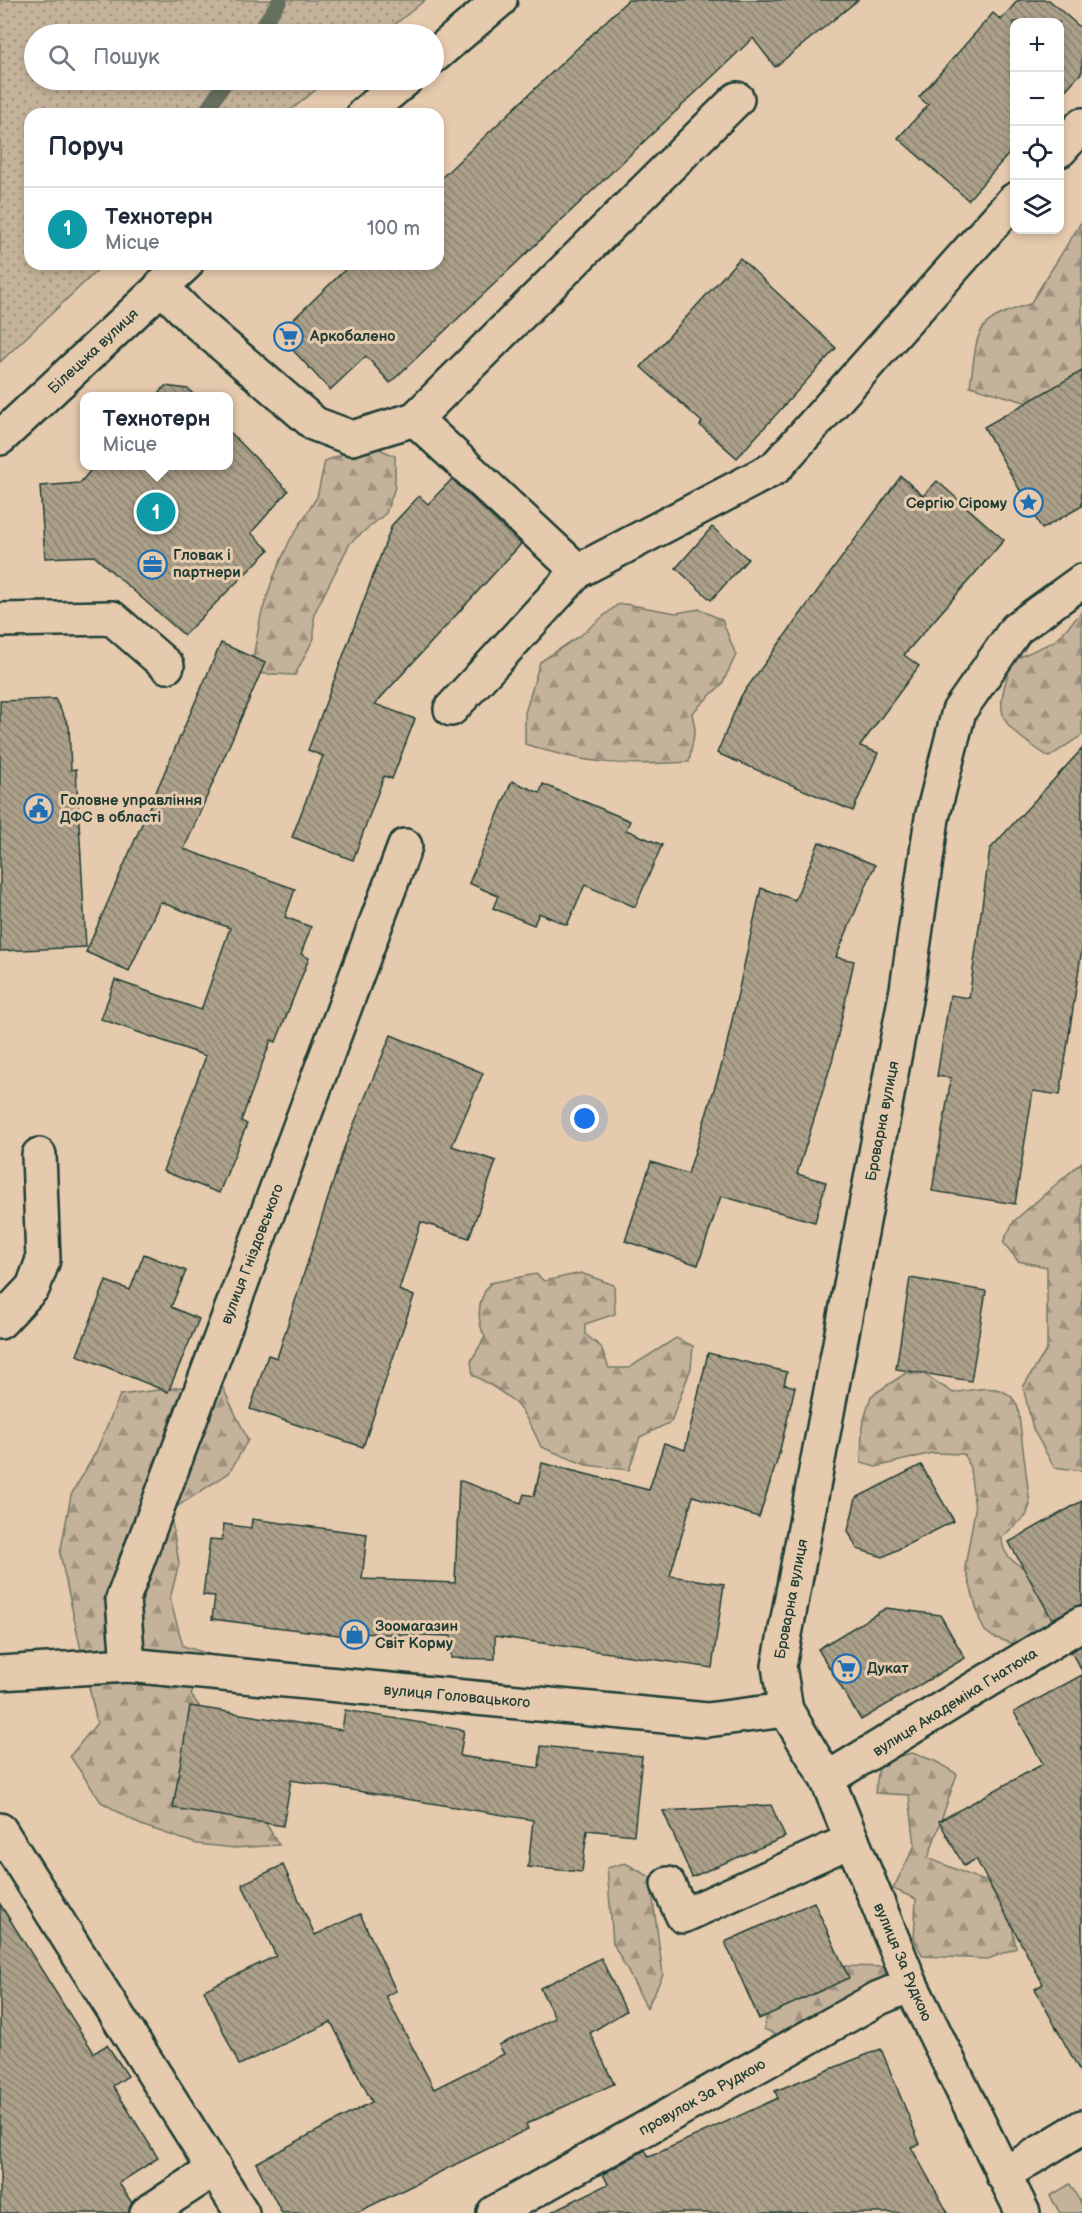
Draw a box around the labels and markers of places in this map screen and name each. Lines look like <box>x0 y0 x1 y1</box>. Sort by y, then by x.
supermarket icon: Аркобалено <box>273 320 305 352</box>
place label: Аркобалено <box>309 327 395 346</box>
place icon: Сергію Сірому <box>1012 487 1044 519</box>
pin: 1 <box>136 490 176 534</box>
place label: Сергію Сірому <box>906 494 1008 513</box>
place label: Гловак і партнери <box>173 546 241 582</box>
office icon: Гловак і партнери <box>136 548 168 580</box>
place label: Головне управління ДФС в області <box>60 791 202 827</box>
public building icon: Головне управління ДФС в області <box>23 793 55 825</box>
place label: Зоомагазин Світ Корму <box>375 1617 458 1653</box>
shop icon: Зоомагазин Світ Корму <box>338 1619 370 1651</box>
supermarket icon: Дукат <box>830 1652 862 1684</box>
place label: Дукат <box>867 1659 909 1678</box>

